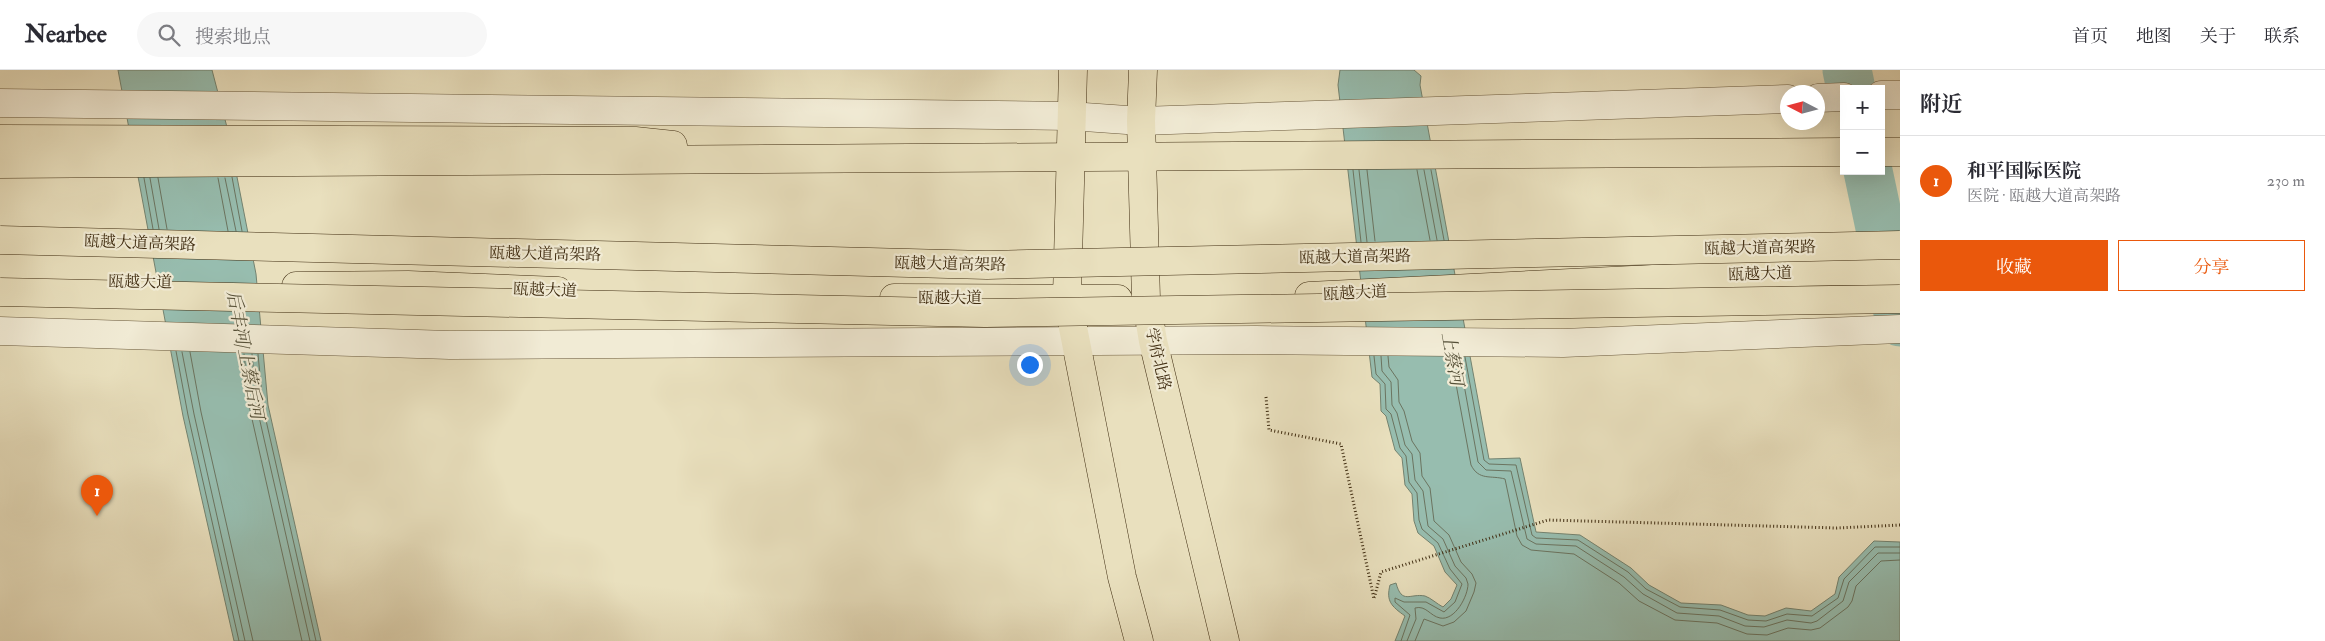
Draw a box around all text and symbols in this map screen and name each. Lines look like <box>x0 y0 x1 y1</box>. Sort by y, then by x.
search box <box>137 12 487 57</box>
text: Nearbee <box>25 19 107 50</box>
icon: search <box>155 21 183 49</box>
text: 搜索地点 <box>195 25 271 49</box>
text: 首页 <box>2072 25 2108 48</box>
text: 地图 <box>2136 25 2172 48</box>
text: 关于 <box>2200 25 2236 48</box>
text: 联系 <box>2264 25 2300 48</box>
north arrow <box>1780 85 1825 130</box>
map controls <box>1840 85 1885 175</box>
button: + <box>1840 85 1885 130</box>
text: 附近 <box>1920 91 1962 118</box>
button: − <box>1840 130 1885 175</box>
text: 和平国际医院 <box>1967 159 2081 183</box>
text: 1 <box>1933 171 1939 191</box>
text: 230 m <box>2267 171 2305 191</box>
text: 医院 · 瓯越大道高架路 <box>1967 186 2121 206</box>
street label: 瓯越大道高架路 <box>84 231 196 255</box>
street label: 瓯越大道高架路 <box>1704 237 1816 259</box>
button: 收藏 <box>1920 240 2108 291</box>
button: 分享 <box>2118 240 2305 291</box>
street label: 瓯越大道高架路 <box>489 243 601 265</box>
street label: 瓯越大道高架路 <box>1299 246 1411 268</box>
street label: 瓯越大道高架路 <box>894 253 1006 275</box>
street label: 瓯越大道 <box>1728 263 1792 285</box>
street label: 瓯越大道 <box>108 271 172 293</box>
street label: 瓯越大道 <box>513 279 577 301</box>
street label: 瓯越大道 <box>1323 281 1387 305</box>
street label: 瓯越大道 <box>918 288 982 308</box>
water label: 后丰河/上蔡后河 <box>221 289 269 424</box>
street label: 学府北路 <box>1141 326 1175 392</box>
water label: 上蔡河 <box>1436 330 1469 391</box>
your location <box>1017 352 1043 378</box>
pin: 1 <box>81 475 113 516</box>

